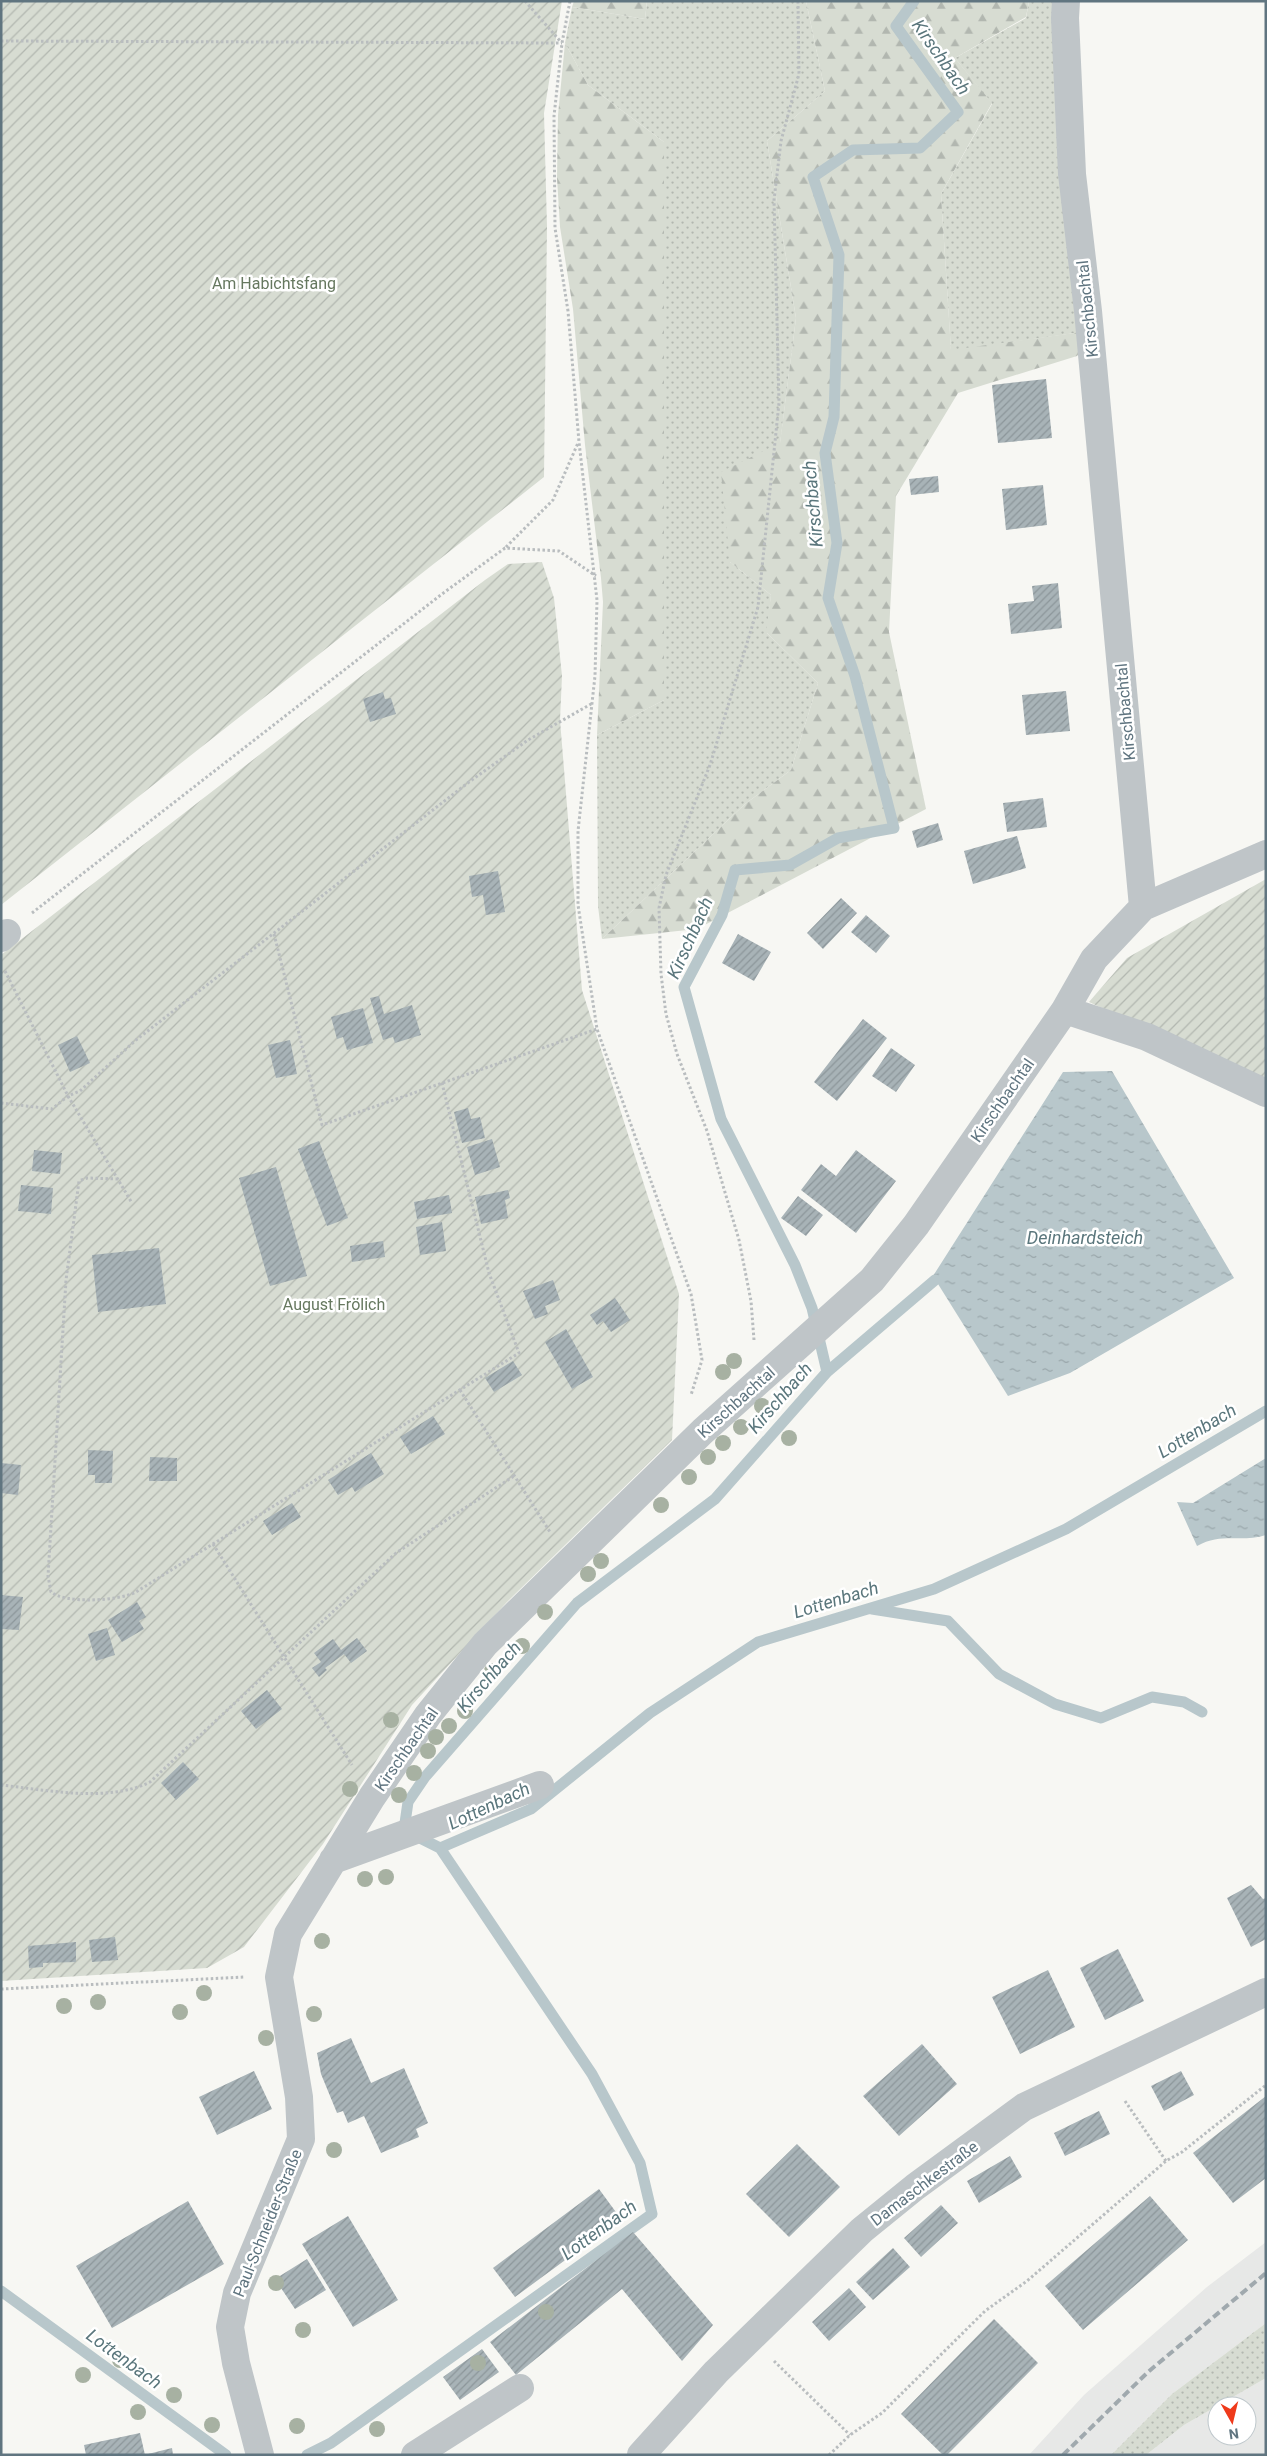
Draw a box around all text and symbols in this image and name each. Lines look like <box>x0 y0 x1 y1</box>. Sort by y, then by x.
water label: Kirschbach <box>908 15 975 98</box>
street label: Kirschbachtal <box>1073 259 1102 358</box>
park label: Am Habichtsfang <box>212 274 336 293</box>
water label: Kirschbach <box>798 460 827 548</box>
street label: Kirschbachtal <box>1112 663 1139 761</box>
water label: Kirschbach <box>662 894 717 982</box>
street label: Kirschbachtal <box>967 1055 1038 1146</box>
water label: Deinhardsteich <box>1027 1227 1143 1248</box>
park label: August Frölich <box>283 1295 385 1314</box>
water label: Kirschbach <box>743 1358 816 1437</box>
street label: Kirschbachtal <box>694 1363 779 1442</box>
water label: Lottenbach <box>1154 1399 1240 1462</box>
water label: Lottenbach <box>791 1577 881 1622</box>
water label: Kirschbach <box>452 1637 525 1716</box>
street label: Kirschbachtal <box>371 1704 442 1795</box>
water label: Lottenbach <box>445 1777 533 1834</box>
street label: Damaschkestraße <box>867 2137 982 2230</box>
street label: Paul-Schneider-Straße <box>229 2147 306 2300</box>
water label: Lottenbach <box>557 2195 640 2264</box>
water label: Lottenbach <box>83 2324 166 2393</box>
north arrow <box>1207 2396 1257 2446</box>
text: N <box>1228 2425 1240 2442</box>

